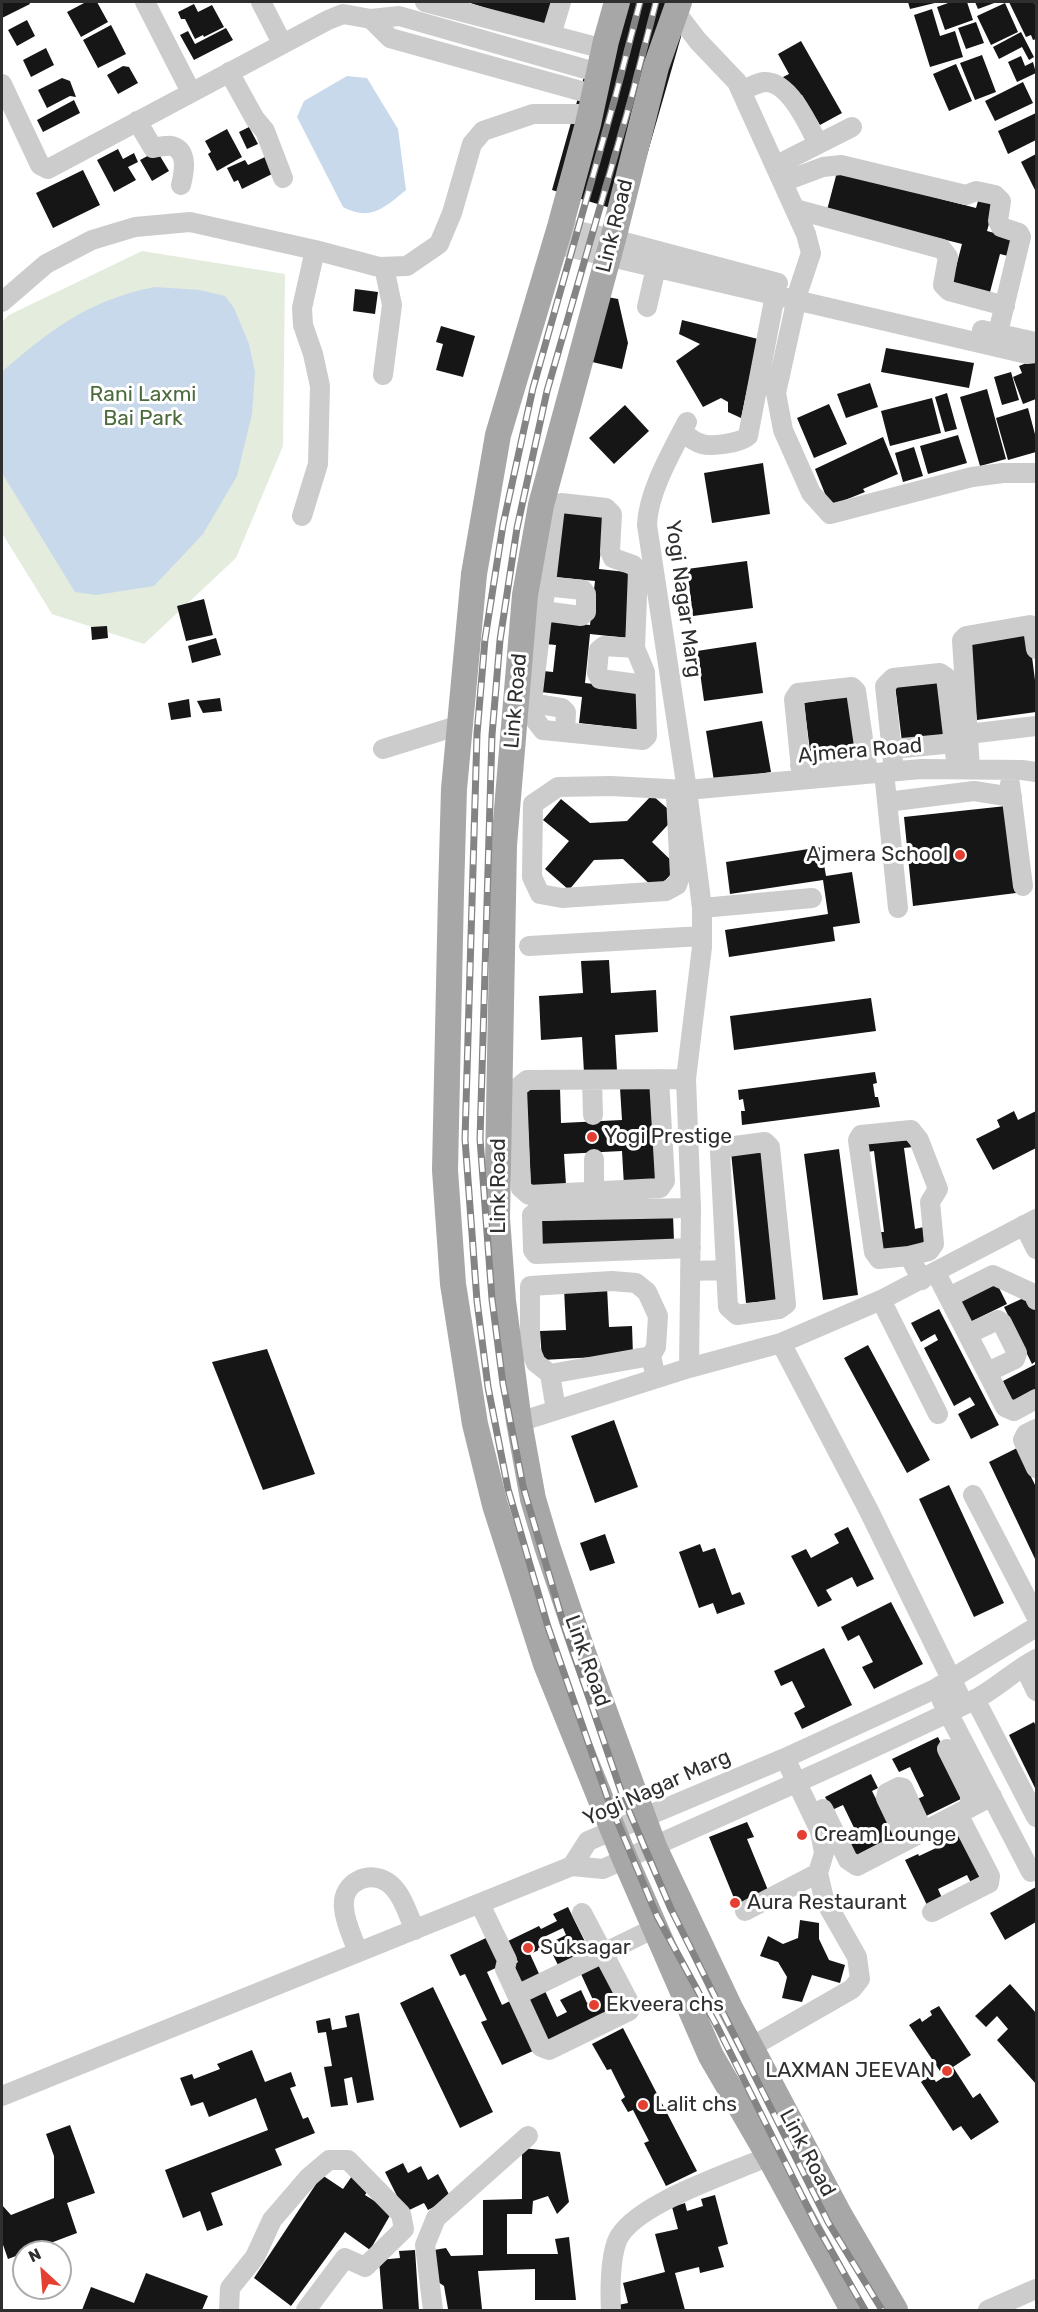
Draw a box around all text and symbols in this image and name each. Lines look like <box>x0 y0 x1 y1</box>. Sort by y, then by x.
street label: Link Road <box>591 177 639 275</box>
park label: Rani Laxmi Bai Park <box>90 382 196 432</box>
street label: Yogi Nagar Marg <box>659 519 707 679</box>
street label: Link Road <box>499 652 533 750</box>
street label: Ajmera Road <box>797 733 923 769</box>
place label: Ajmera School <box>806 842 948 868</box>
marker: Ajmera School <box>953 848 967 862</box>
place label: Yogi Prestige <box>604 1124 732 1150</box>
marker: Yogi Prestige <box>585 1130 599 1144</box>
street label: Link Road <box>486 1138 512 1234</box>
street label: Link Road <box>559 1612 615 1710</box>
street label: Yogi Nagar Marg <box>579 1744 735 1832</box>
place label: Cream Lounge <box>814 1822 956 1848</box>
marker: Cream Lounge <box>795 1828 809 1842</box>
place label: Aura Restaurant <box>747 1890 907 1916</box>
marker: Aura Restaurant <box>728 1896 742 1910</box>
place label: Suksagar <box>540 1935 631 1961</box>
marker: Suksagar <box>521 1941 535 1955</box>
place label: Ekveera chs <box>606 1992 724 2018</box>
marker: Ekveera chs <box>587 1998 601 2012</box>
place label: LAXMAN JEEVAN <box>765 2058 935 2084</box>
marker: LAXMAN JEEVAN <box>940 2064 954 2078</box>
place label: Lalit chs <box>655 2092 737 2118</box>
marker: Lalit chs <box>636 2098 650 2112</box>
street label: Link Road <box>773 2105 841 2201</box>
north arrow <box>12 2240 72 2300</box>
text: N <box>25 2244 44 2266</box>

